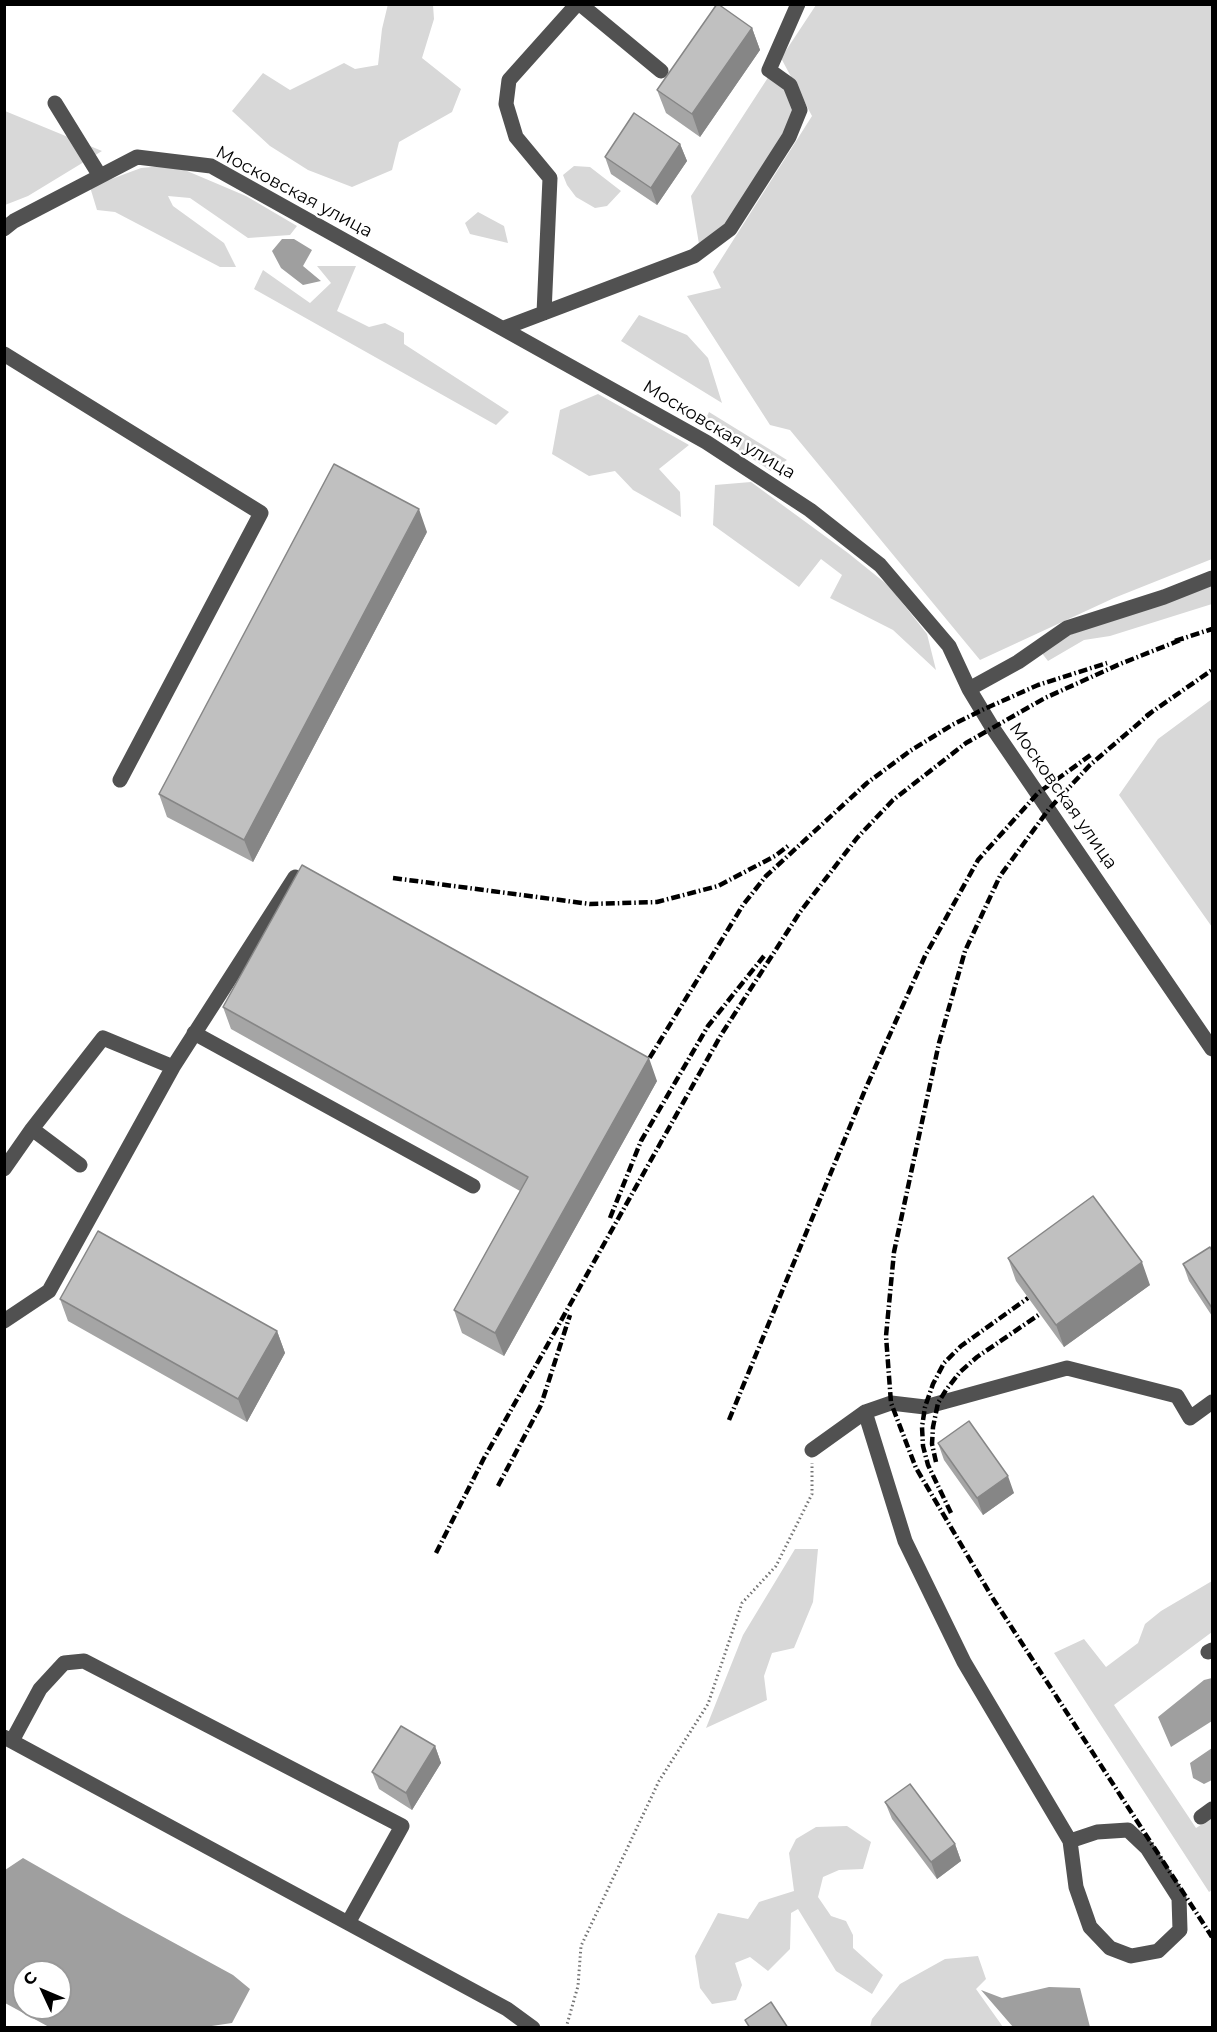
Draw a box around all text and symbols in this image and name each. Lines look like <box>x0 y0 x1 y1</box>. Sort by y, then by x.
street label: Московская улица <box>212 142 376 242</box>
street label: Московская улица <box>639 376 799 484</box>
street label: Московская улица <box>1004 718 1122 874</box>
north arrow <box>12 1960 72 2020</box>
text: С <box>19 1968 41 1989</box>

